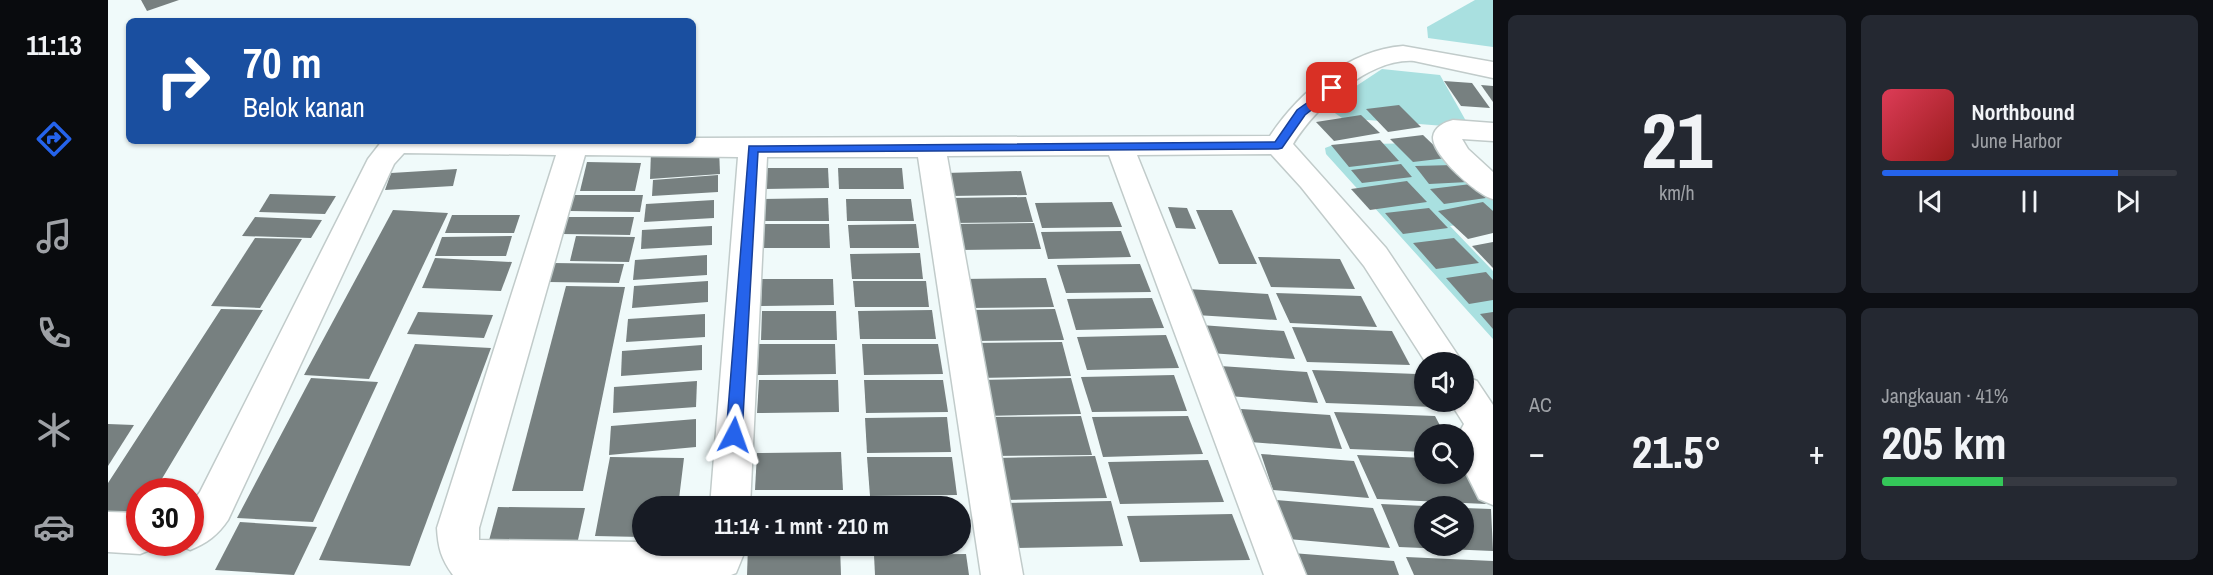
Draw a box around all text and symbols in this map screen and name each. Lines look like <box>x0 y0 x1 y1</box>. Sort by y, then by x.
text: 11:13 <box>26 27 82 63</box>
text: 70 m <box>243 35 322 91</box>
icon: right <box>144 42 222 120</box>
pin <box>1306 62 1357 113</box>
icon: arrive <box>1315 71 1348 104</box>
text: 21 <box>1641 87 1712 192</box>
text: Belok kanan <box>243 89 365 125</box>
text: Northbound <box>1972 97 2075 127</box>
icon: directions <box>33 118 75 160</box>
text: June Harbor <box>1972 127 2062 154</box>
text: km/h <box>1659 179 1695 206</box>
icon: previous <box>1914 185 1947 218</box>
icon: pause <box>2013 185 2046 218</box>
icon: next <box>2111 185 2144 218</box>
icon: music <box>33 215 75 257</box>
icon: phone <box>33 312 75 354</box>
map controls <box>1414 352 1474 556</box>
button: sound <box>1414 352 1474 412</box>
text: Jangkauan · 41% <box>1882 382 2008 409</box>
text: AC <box>1529 391 1552 418</box>
position arrow <box>702 403 766 467</box>
icon: climate <box>33 409 75 451</box>
text: 205 km <box>1882 412 2007 473</box>
text: 21.5° <box>1632 421 1722 482</box>
button: search <box>1414 424 1474 484</box>
text: − <box>1529 430 1545 474</box>
text: + <box>1809 430 1824 474</box>
speed limit sign: 30 <box>126 478 204 556</box>
button: layers <box>1414 496 1474 556</box>
icon: car <box>33 506 75 548</box>
text: 11:14 · 1 mnt · 210 m <box>714 511 889 541</box>

